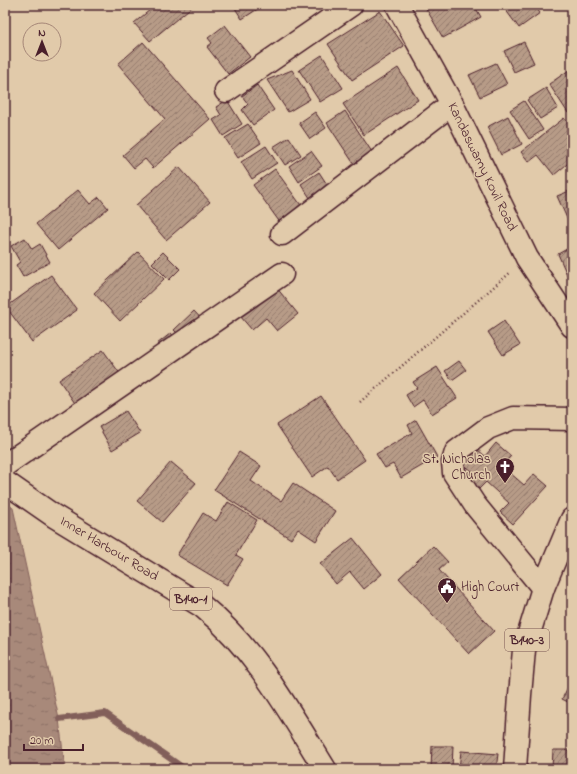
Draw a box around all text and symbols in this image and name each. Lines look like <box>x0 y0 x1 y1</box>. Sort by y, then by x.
north arrow <box>22 22 62 62</box>
text: N <box>38 25 46 41</box>
street label: Kandaswamy Kovil Road <box>441 99 522 236</box>
place label: St. Nicholas Church <box>422 449 491 486</box>
church icon: St. Nicholas Church <box>494 456 516 484</box>
street label: Inner Harbour Road <box>56 511 163 587</box>
public building icon: High Court <box>436 576 458 604</box>
place label: High Court <box>461 577 520 599</box>
road number: B140-1 <box>170 588 212 610</box>
road number: B140-3 <box>505 629 549 651</box>
scale bar <box>24 726 83 752</box>
text: 20 m <box>30 732 53 750</box>

